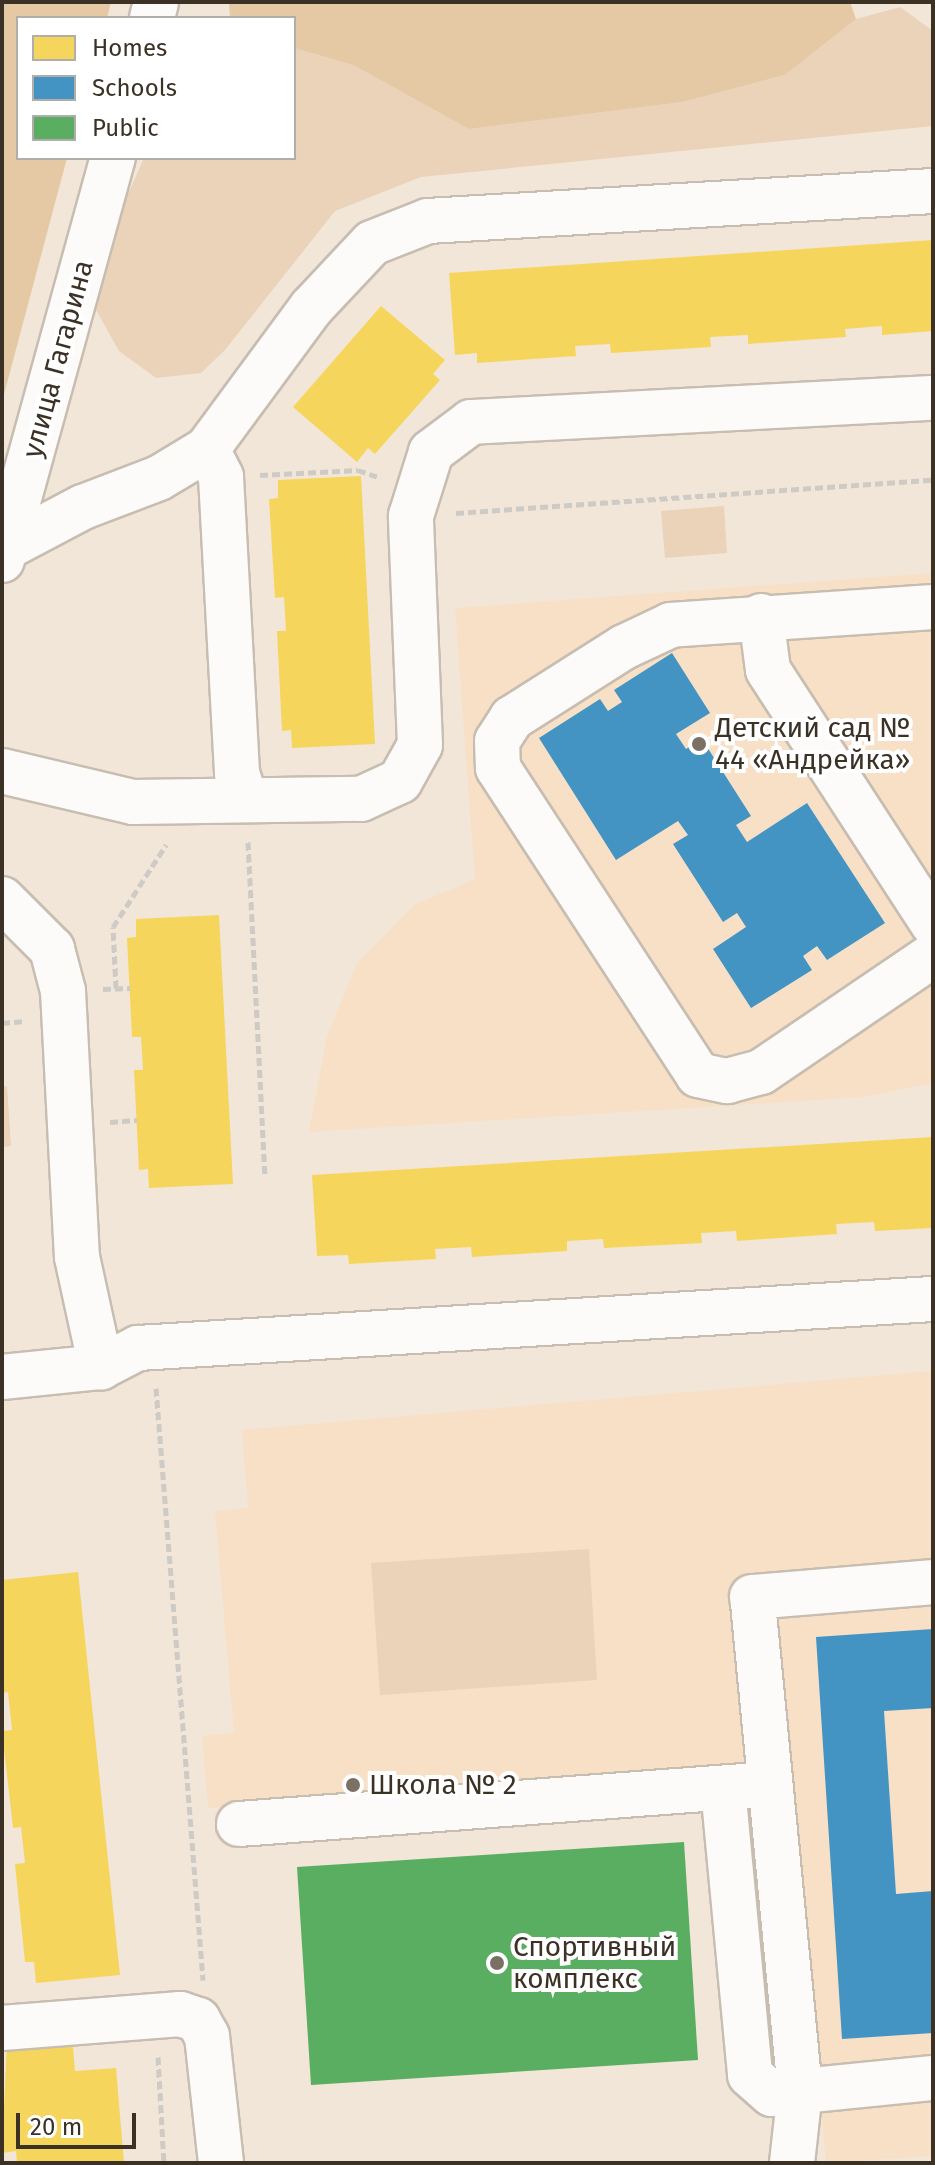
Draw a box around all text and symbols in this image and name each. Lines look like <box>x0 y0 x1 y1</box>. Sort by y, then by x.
legend <box>16 16 296 160</box>
text: Homes <box>92 34 167 62</box>
text: Schools <box>92 74 177 102</box>
text: Public <box>92 114 159 142</box>
street label: улица Гагарина <box>15 256 101 462</box>
place label: Детский сад № 44 «Андрейка» <box>715 711 910 777</box>
marker: Детский сад № 44 «Андрейка» <box>690 735 708 753</box>
place label: Школа № 2 <box>369 1768 517 1802</box>
marker: Школа № 2 <box>344 1776 362 1794</box>
place label: Спортивный комплекс <box>513 1930 676 1996</box>
marker: Спортивный комплекс <box>488 1954 506 1972</box>
scale bar <box>20 2097 140 2147</box>
text: 20 m <box>30 2113 82 2141</box>

